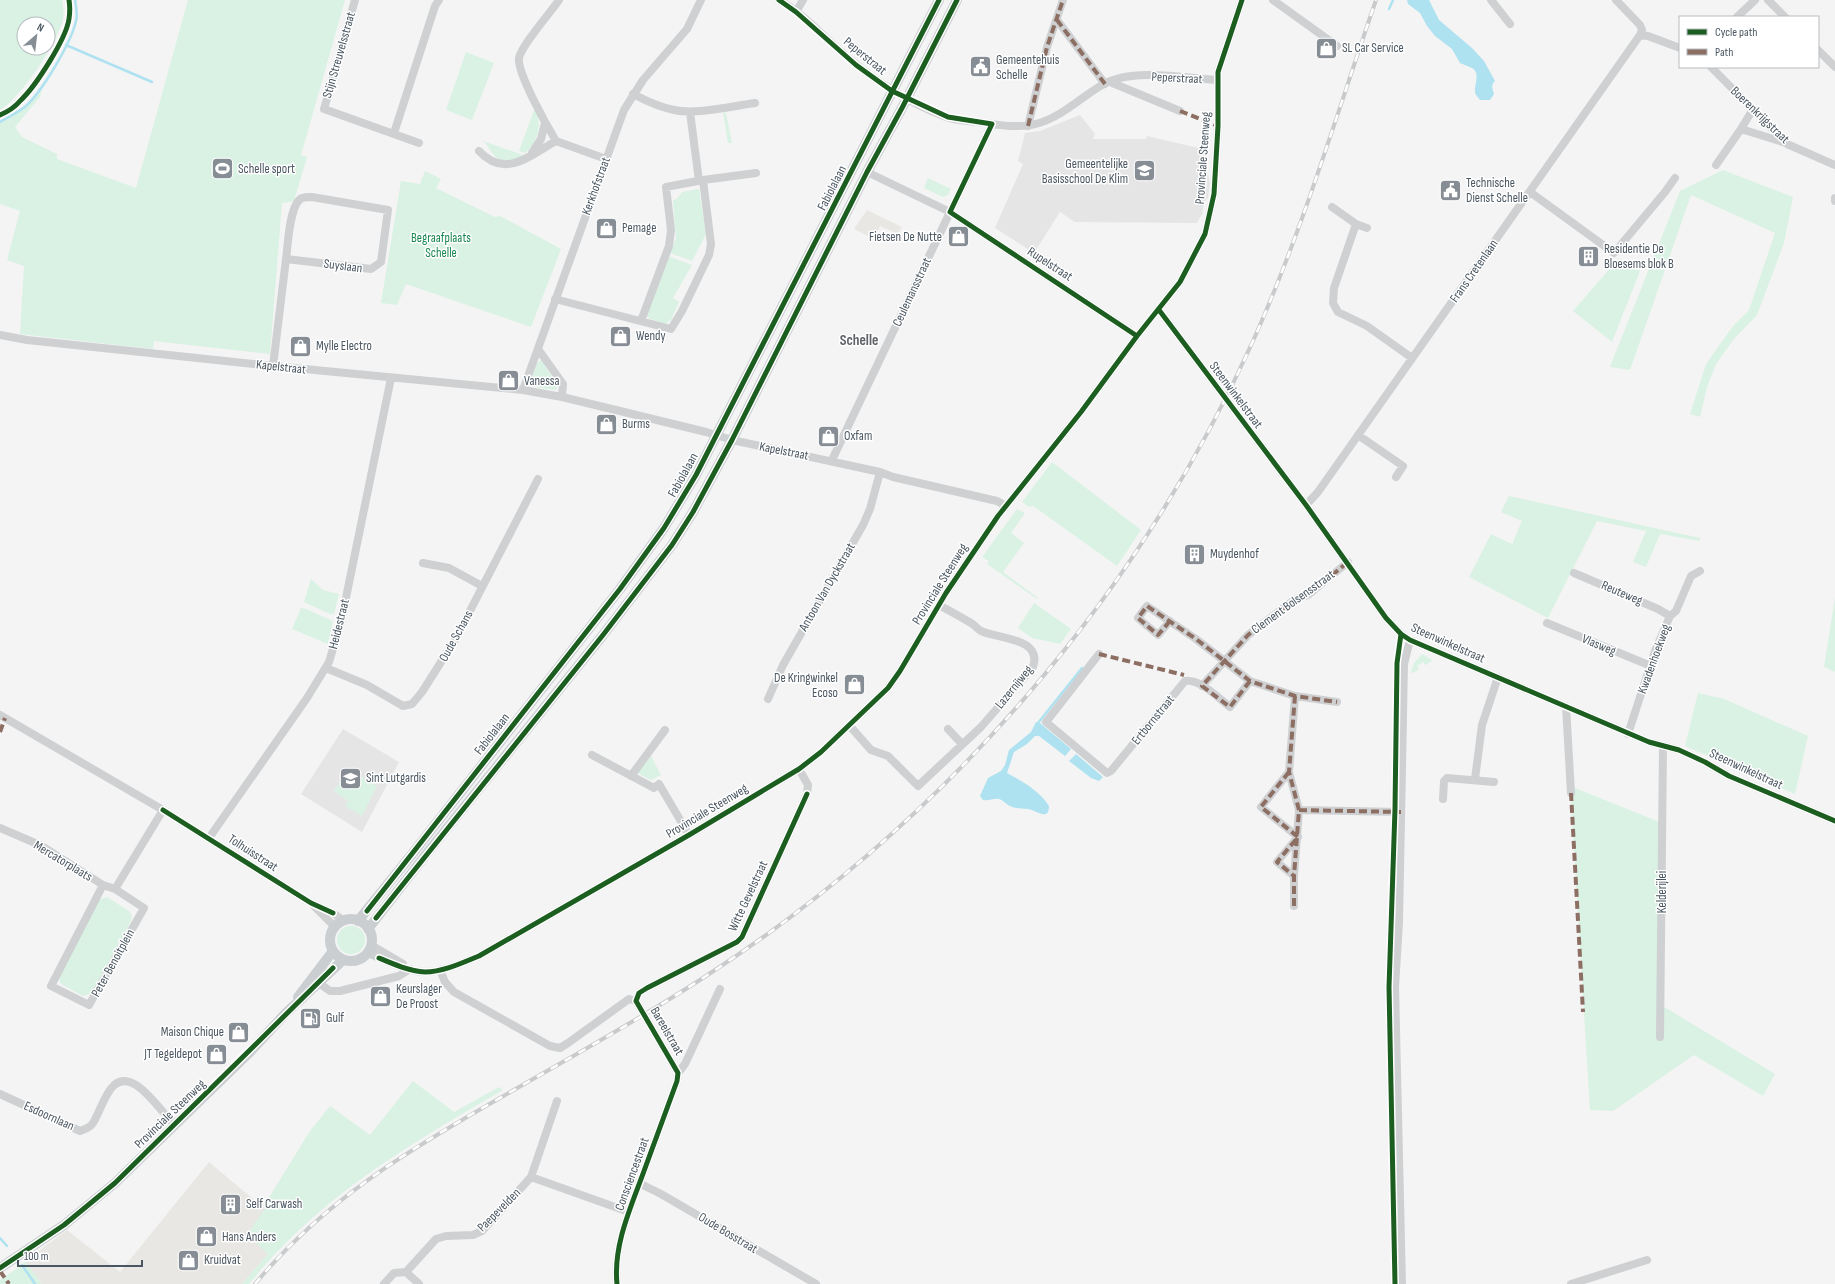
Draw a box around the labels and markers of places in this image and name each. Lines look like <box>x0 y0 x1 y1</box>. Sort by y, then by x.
shop icon: SL Car Service <box>1314 35 1340 61</box>
place label: SL Car Service <box>1342 40 1404 56</box>
place label: Gemeentehuis Schelle <box>996 52 1060 83</box>
public building icon: Gemeentehuis Schelle <box>967 54 993 80</box>
sports icon: Schelle sport <box>209 156 235 182</box>
place label: Gemeentelijke Basisschool De Klim <box>1042 156 1128 187</box>
school or university icon: Gemeentelijke Basisschool De Klim <box>1131 158 1157 184</box>
place label: Schelle sport <box>238 161 295 177</box>
place label: Technische Dienst Schelle <box>1466 175 1528 206</box>
public building icon: Technische Dienst Schelle <box>1438 177 1464 203</box>
shop icon: Pemage <box>593 215 619 241</box>
place label: Pemage <box>622 220 656 236</box>
shop icon: Fietsen De Nutte <box>945 224 971 250</box>
place label: Fietsen De Nutte <box>869 229 942 245</box>
place label: Residentie De Bloesems blok B <box>1604 241 1674 272</box>
building icon: Residentie De Bloesems blok B <box>1576 243 1602 269</box>
shop icon: Wendy <box>607 323 633 349</box>
place label: Wendy <box>636 328 665 344</box>
shop icon: Mylle Electro <box>287 333 313 359</box>
place label: Mylle Electro <box>316 338 372 354</box>
shop icon: Vanessa <box>495 368 521 394</box>
place label: Vanessa <box>524 373 559 389</box>
shop icon: Burms <box>594 411 620 437</box>
place label: Burms <box>622 416 650 432</box>
shop icon: Oxfam <box>816 423 842 449</box>
place label: Oxfam <box>844 428 872 444</box>
building icon: Muydenhof <box>1182 541 1208 567</box>
place label: Muydenhof <box>1210 546 1259 562</box>
place label: De Kringwinkel Ecoso <box>774 670 838 701</box>
shop icon: De Kringwinkel Ecoso <box>841 672 867 698</box>
school or university icon: Sint Lutgardis <box>338 765 364 791</box>
place label: Sint Lutgardis <box>366 770 426 786</box>
place label: Keurslager De Proost <box>396 981 442 1012</box>
shop icon: Keurslager De Proost <box>367 983 393 1009</box>
fuel station icon: Gulf <box>297 1005 323 1031</box>
place label: Gulf <box>326 1010 344 1026</box>
shop icon: Maison Chique <box>226 1019 252 1045</box>
place label: Maison Chique <box>161 1024 224 1040</box>
shop icon: JT Tegeldepot <box>204 1041 230 1067</box>
place label: JT Tegeldepot <box>143 1046 202 1062</box>
building icon: Self Carwash <box>217 1191 243 1217</box>
place label: Self Carwash <box>246 1196 302 1212</box>
shop icon: Hans Anders <box>193 1224 219 1250</box>
place label: Hans Anders <box>222 1229 276 1245</box>
shop icon: Kruidvat <box>176 1247 202 1273</box>
place label: Kruidvat <box>204 1252 241 1268</box>

